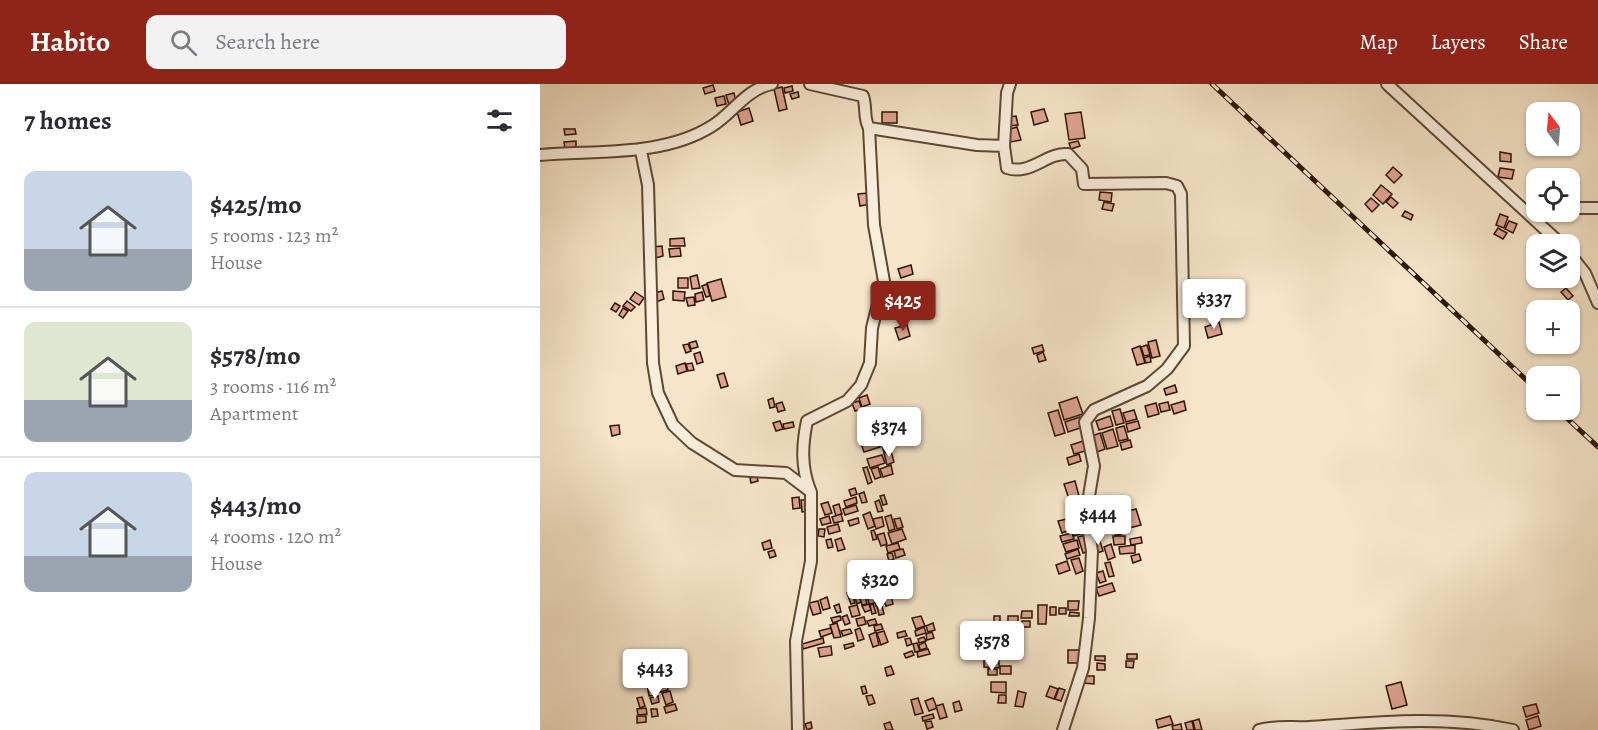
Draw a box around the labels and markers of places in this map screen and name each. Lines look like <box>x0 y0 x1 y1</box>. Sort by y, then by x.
pin: $337 <box>1178 279 1250 330</box>
pin: $425 <box>867 281 939 332</box>
pin: $374 <box>853 407 925 458</box>
pin: $444 <box>1062 495 1134 546</box>
pin: $320 <box>844 560 916 611</box>
pin: $578 <box>956 621 1028 672</box>
pin: $443 <box>619 649 691 700</box>

